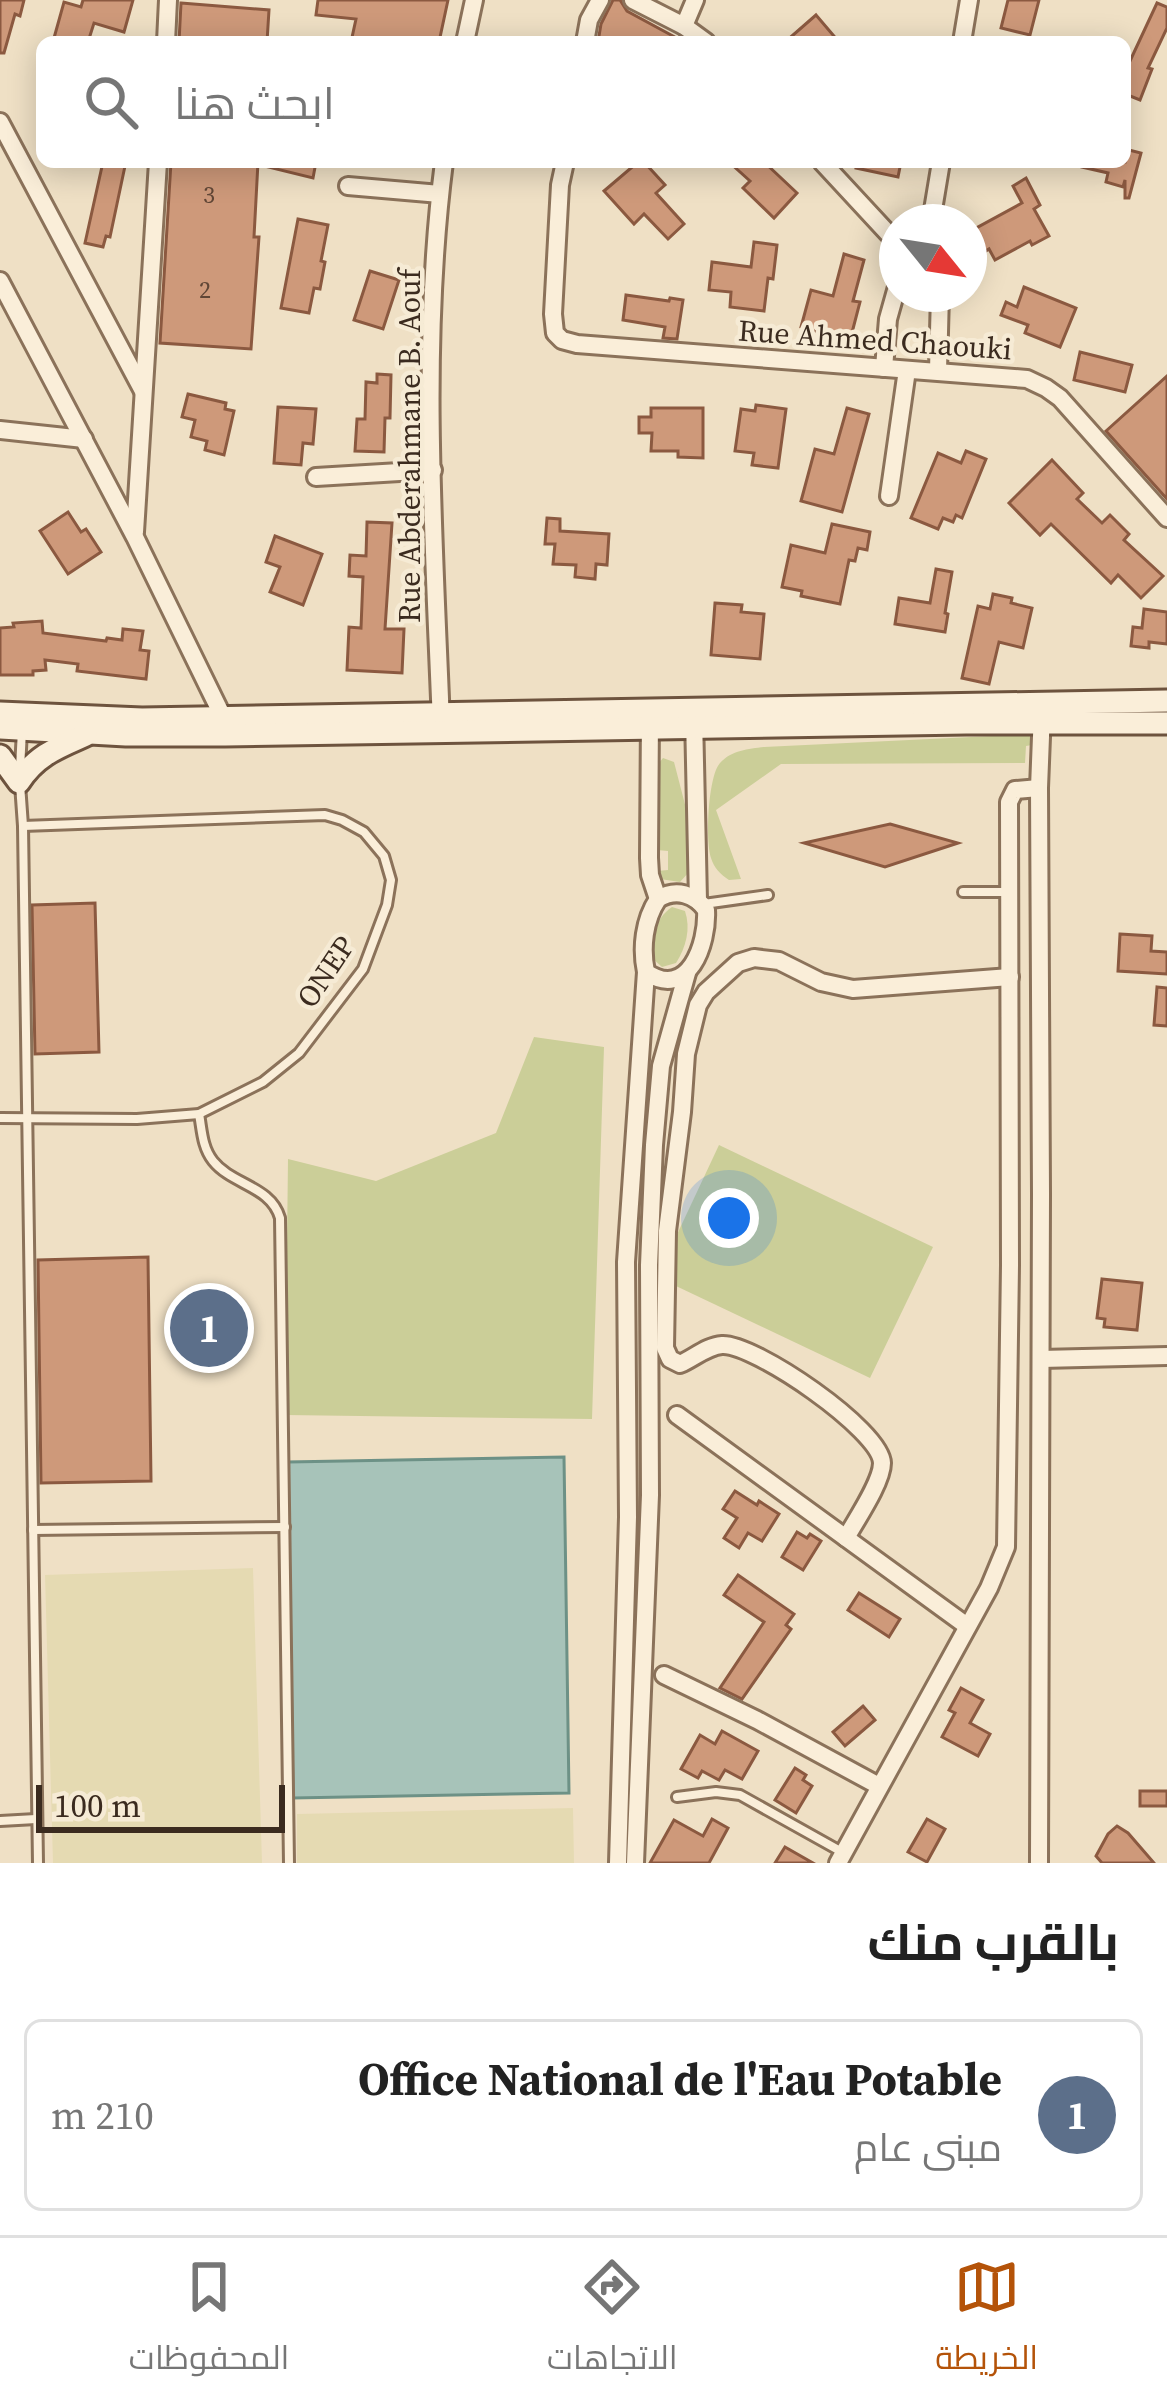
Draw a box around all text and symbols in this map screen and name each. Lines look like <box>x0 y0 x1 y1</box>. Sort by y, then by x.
search box <box>36 36 1131 168</box>
icon: search <box>78 69 144 135</box>
text: ابحث هنا <box>174 72 335 134</box>
house number: 3 <box>203 178 215 211</box>
north arrow <box>879 204 987 312</box>
street label: Rue Abderahmane B. Aouf <box>389 267 430 623</box>
house number: 2 <box>199 273 211 306</box>
street label: Rue Ahmed Chaouki <box>737 309 1013 370</box>
street label: ONEP <box>287 928 365 1016</box>
your location <box>699 1188 759 1248</box>
pin: 1 <box>170 1283 248 1373</box>
scale bar <box>36 1779 285 1832</box>
text: 100 m <box>54 1783 141 1828</box>
text: بالقرب منك <box>868 1907 1119 1977</box>
text: Office National de l'Eau Potable <box>358 2048 1002 2110</box>
text: 210 m <box>51 2089 154 2142</box>
text: 1 <box>1066 2089 1088 2142</box>
text: مبنى عام <box>854 2121 1002 2174</box>
tab: المحفوظات <box>129 2254 289 2388</box>
tab: الاتجاهات <box>547 2254 678 2388</box>
tab: الخريطة <box>935 2254 1038 2388</box>

